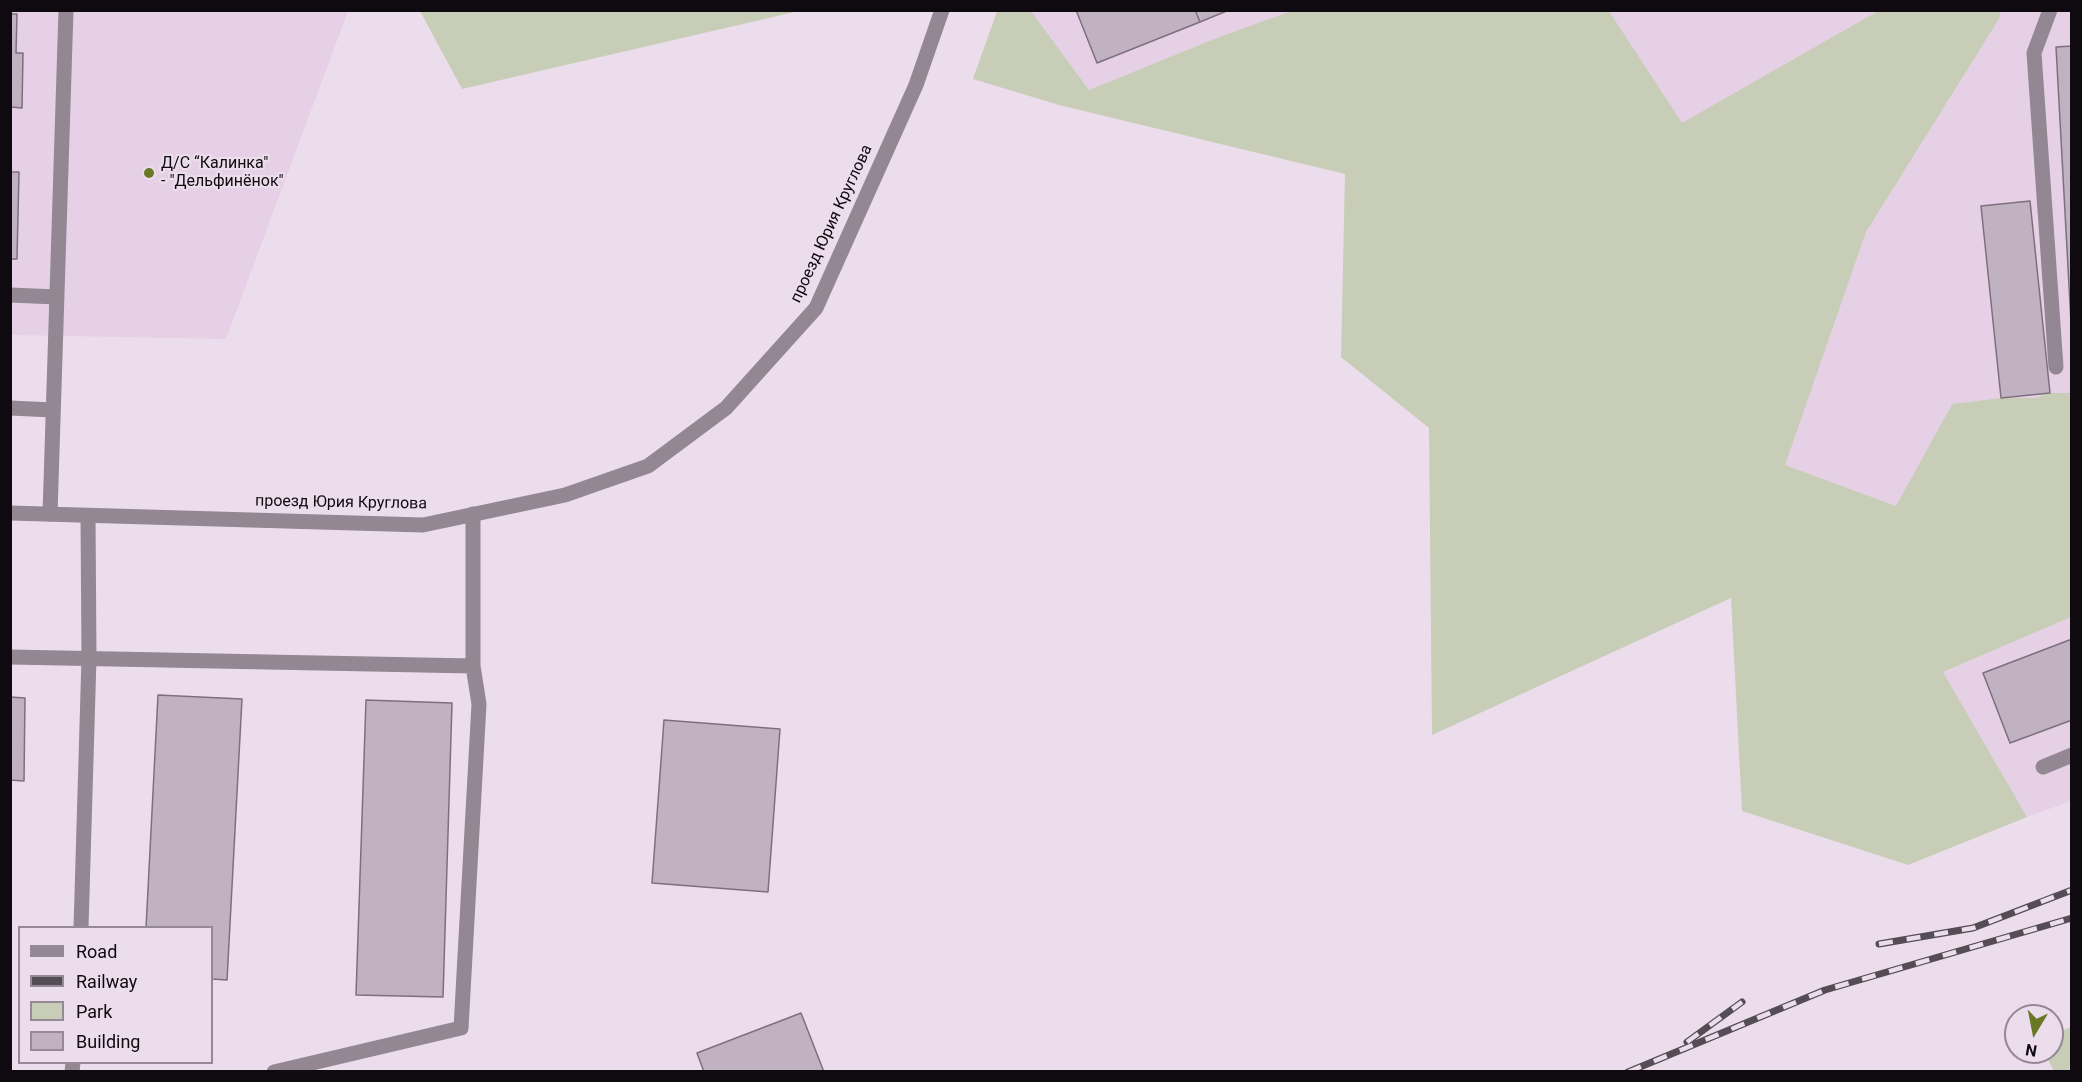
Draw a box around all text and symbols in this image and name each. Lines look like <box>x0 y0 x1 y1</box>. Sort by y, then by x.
street label: проезд Юрия Круглова <box>787 142 877 306</box>
place label: Д/С “Калинка" - "Дельфинёнок" <box>161 154 284 192</box>
marker: Д/С “Калинка" - "Дельфинёнок" <box>142 166 156 180</box>
street label: проезд Юрия Круглова <box>255 492 427 514</box>
legend <box>18 926 213 1064</box>
text: Road <box>76 941 117 962</box>
text: Railway <box>76 971 137 992</box>
text: Park <box>76 1001 112 1022</box>
north arrow <box>2004 1004 2064 1064</box>
text: Building <box>76 1031 140 1052</box>
text: N <box>2024 1040 2038 1061</box>

